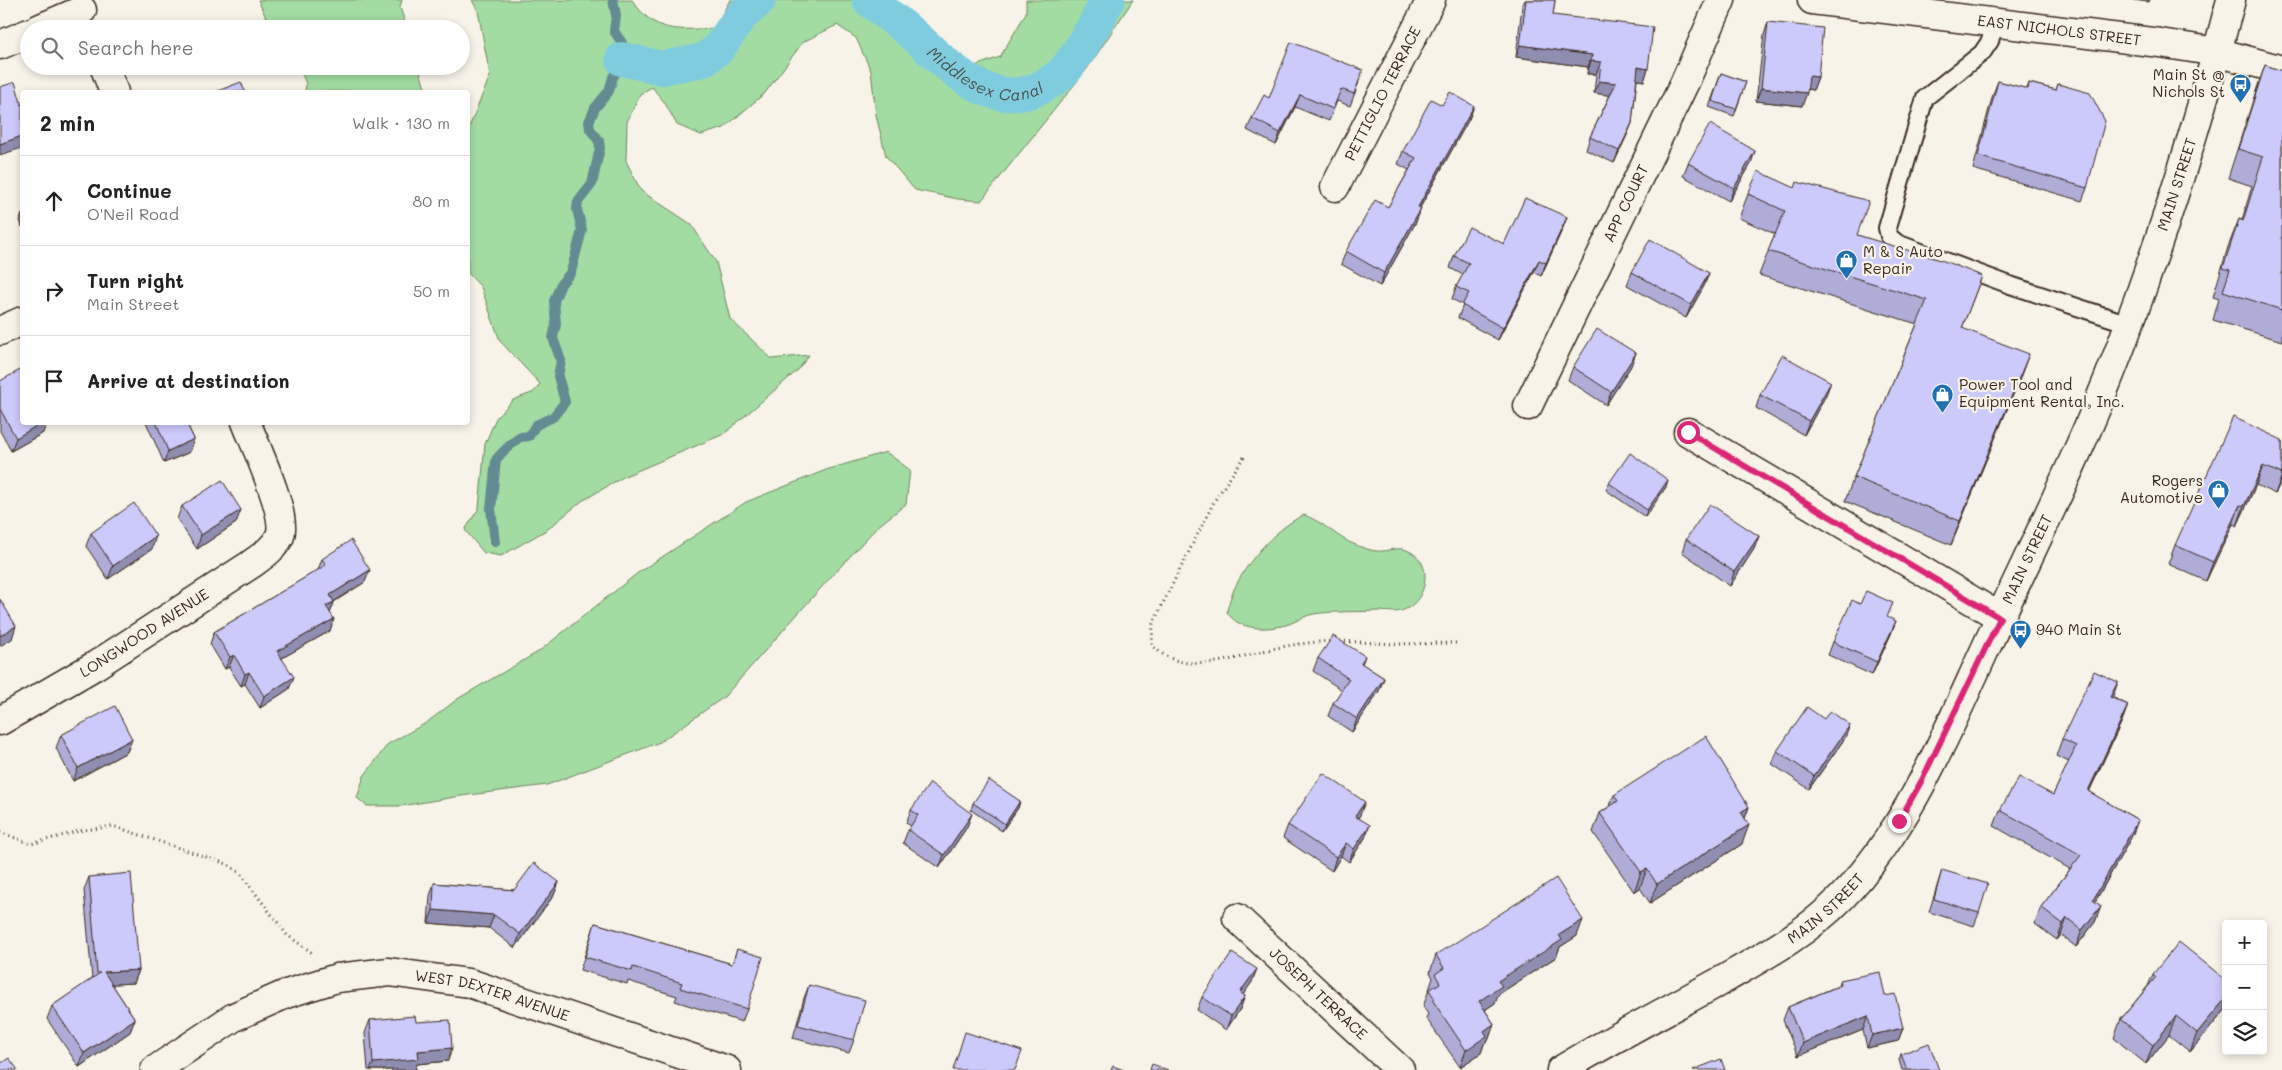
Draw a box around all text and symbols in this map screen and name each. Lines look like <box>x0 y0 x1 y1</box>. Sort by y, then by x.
street label: EAST NICHOLS STREET <box>1976 10 2142 50</box>
search box <box>20 20 470 75</box>
street label: PETTIGLIO TERRACE <box>1339 22 1425 164</box>
icon: search <box>38 34 66 62</box>
text: Search here <box>78 35 194 60</box>
water label: Middlesex Canal <box>923 41 1046 105</box>
place label: Main St @ Nichols St <box>2152 64 2225 101</box>
bus stop icon: Main St @ Nichols St <box>2229 72 2253 103</box>
text: 2 min <box>40 109 95 136</box>
text: Walk · 130 m <box>352 112 450 133</box>
street label: MAIN STREET <box>2152 135 2200 233</box>
street label: APP COURT <box>1598 161 1653 245</box>
text: Continue <box>87 178 172 203</box>
icon: ahead <box>40 187 68 215</box>
text: 80 m <box>413 190 450 211</box>
text: O'Neil Road <box>87 203 179 224</box>
place label: M & S Auto Repair <box>1863 241 1943 278</box>
shop icon: M & S Auto Repair <box>1835 249 1859 280</box>
text: Turn right <box>87 268 184 293</box>
icon: right <box>40 277 68 305</box>
text: 50 m <box>413 280 450 301</box>
text: Main Street <box>87 293 180 314</box>
icon: arrive <box>40 367 68 395</box>
text: Arrive at destination <box>87 368 290 393</box>
place label: Power Tool and Equipment Rental, Inc. <box>1959 374 2125 411</box>
shop icon: Power Tool and Equipment Rental, Inc. <box>1931 382 1955 413</box>
route start <box>1677 421 1700 444</box>
place label: Rogers Automotive <box>2120 470 2203 507</box>
shop icon: Rogers Automotive <box>2207 478 2231 509</box>
street label: MAIN STREET <box>1997 511 2056 607</box>
street label: LONGWOOD AVENUE <box>76 583 213 681</box>
bus stop icon: 940 Main St <box>2008 618 2032 649</box>
place label: 940 Main St <box>2036 619 2122 639</box>
route end <box>1888 810 1911 833</box>
street label: MAIN STREET <box>1783 869 1868 948</box>
map controls <box>2222 920 2267 1055</box>
button: + <box>2222 920 2267 965</box>
street label: JOSEPH TERRACE <box>1266 942 1372 1044</box>
street label: WEST DEXTER AVENUE <box>414 965 573 1025</box>
button: − <box>2222 965 2267 1010</box>
button: layers <box>2222 1010 2267 1055</box>

